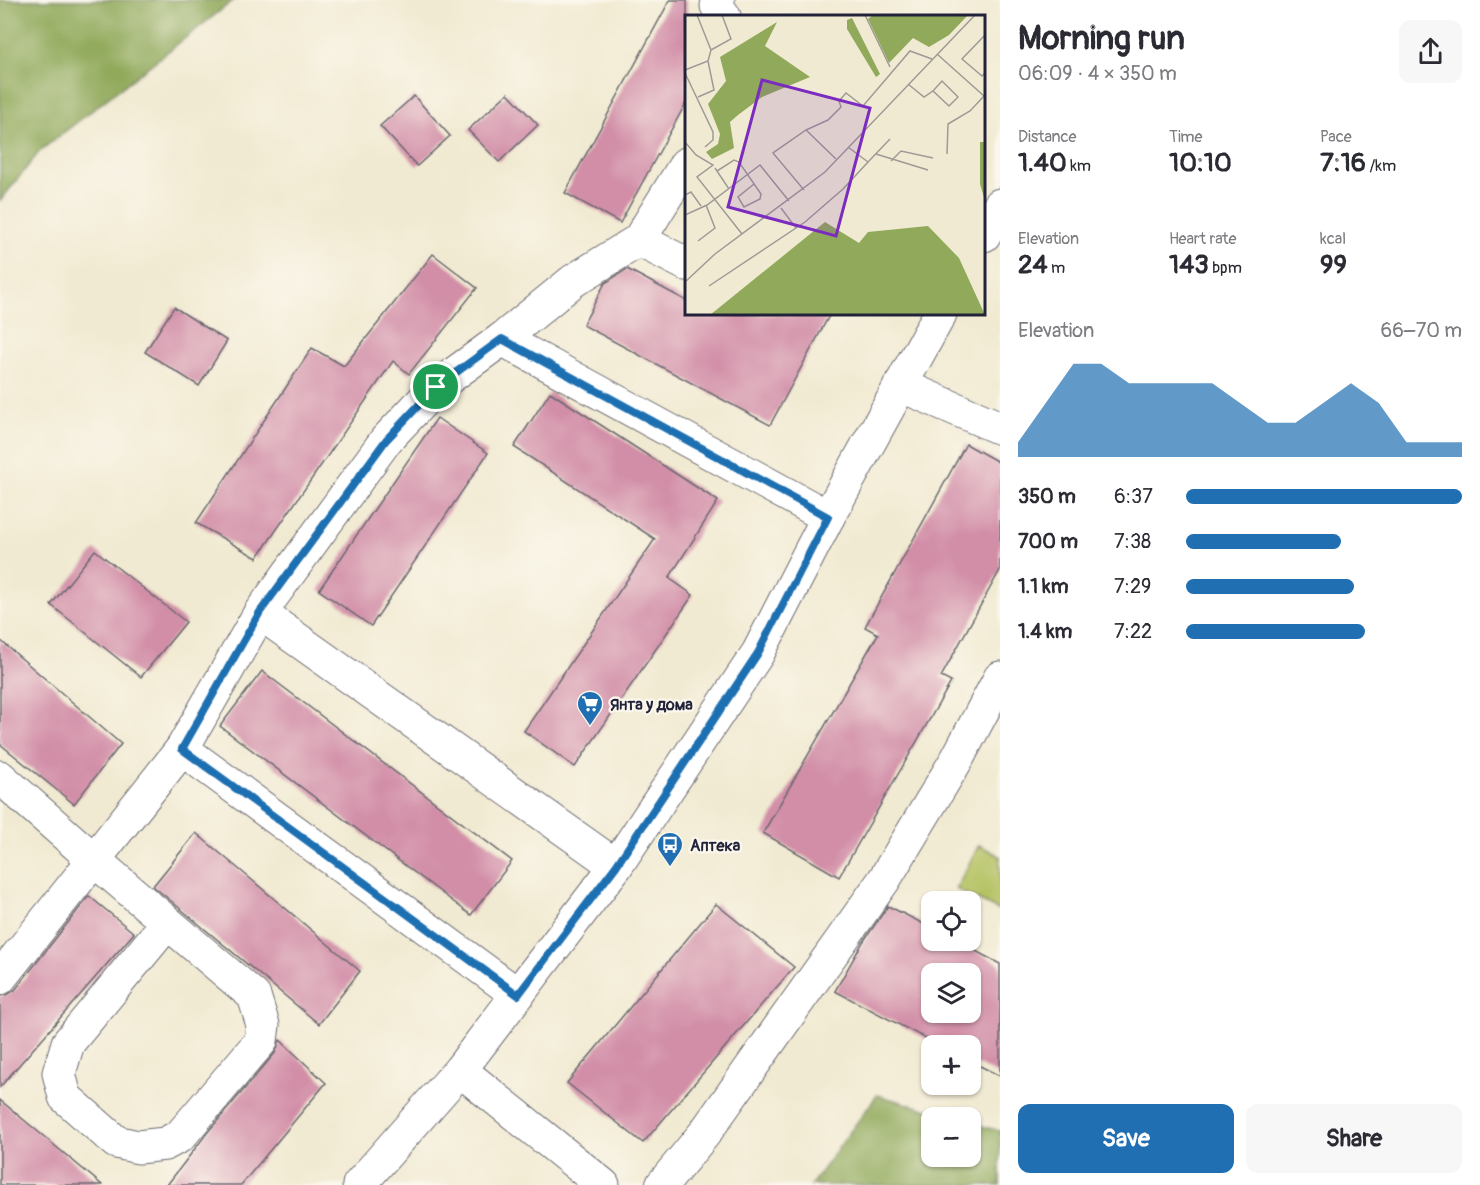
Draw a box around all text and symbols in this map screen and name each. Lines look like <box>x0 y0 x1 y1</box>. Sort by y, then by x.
inset map <box>685 15 985 315</box>
text: Morning run <box>1018 18 1185 59</box>
button: share <box>1399 20 1462 83</box>
text: 06:09 · 4 × 350 m <box>1018 61 1177 86</box>
text: Distance <box>1018 127 1077 147</box>
text: Time <box>1169 127 1202 147</box>
text: Pace <box>1320 127 1352 147</box>
text: 1.40 <box>1018 147 1067 179</box>
text: 10:10 <box>1169 147 1232 179</box>
text: 7:16 <box>1320 147 1366 179</box>
text: km <box>1067 156 1091 176</box>
text: /km <box>1366 156 1396 176</box>
text: Elevation <box>1018 229 1079 249</box>
text: Heart rate <box>1169 229 1236 249</box>
text: kcal <box>1320 229 1346 249</box>
text: 24 <box>1018 249 1048 281</box>
text: 143 <box>1169 249 1209 281</box>
text: 99 <box>1320 249 1347 281</box>
text: m <box>1048 258 1065 278</box>
text: bpm <box>1209 258 1242 278</box>
text: Elevation <box>1018 318 1094 343</box>
text: 66–70 m <box>1381 318 1462 343</box>
pin <box>410 361 461 412</box>
icon: arrive <box>419 370 452 403</box>
text: 350 m <box>1018 484 1076 509</box>
text: 6:37 <box>1114 484 1153 509</box>
text: 700 m <box>1018 529 1078 554</box>
text: 7:38 <box>1114 529 1151 554</box>
text: 1.1 km <box>1018 574 1068 599</box>
text: 7:29 <box>1114 574 1151 599</box>
text: 1.4 km <box>1018 619 1072 644</box>
text: 7:22 <box>1114 619 1152 644</box>
supermarket icon: Янта у дома <box>575 689 605 727</box>
place label: Янта у дома <box>610 695 693 715</box>
bus stop icon: Аптека <box>655 830 685 868</box>
place label: Аптека <box>690 836 741 856</box>
map controls <box>921 891 981 1167</box>
button: locate <box>921 891 981 951</box>
button: layers <box>921 963 981 1023</box>
button: + <box>921 1035 981 1095</box>
button: Save <box>1018 1104 1234 1173</box>
button: Share <box>1246 1104 1462 1173</box>
button: − <box>921 1107 981 1167</box>

